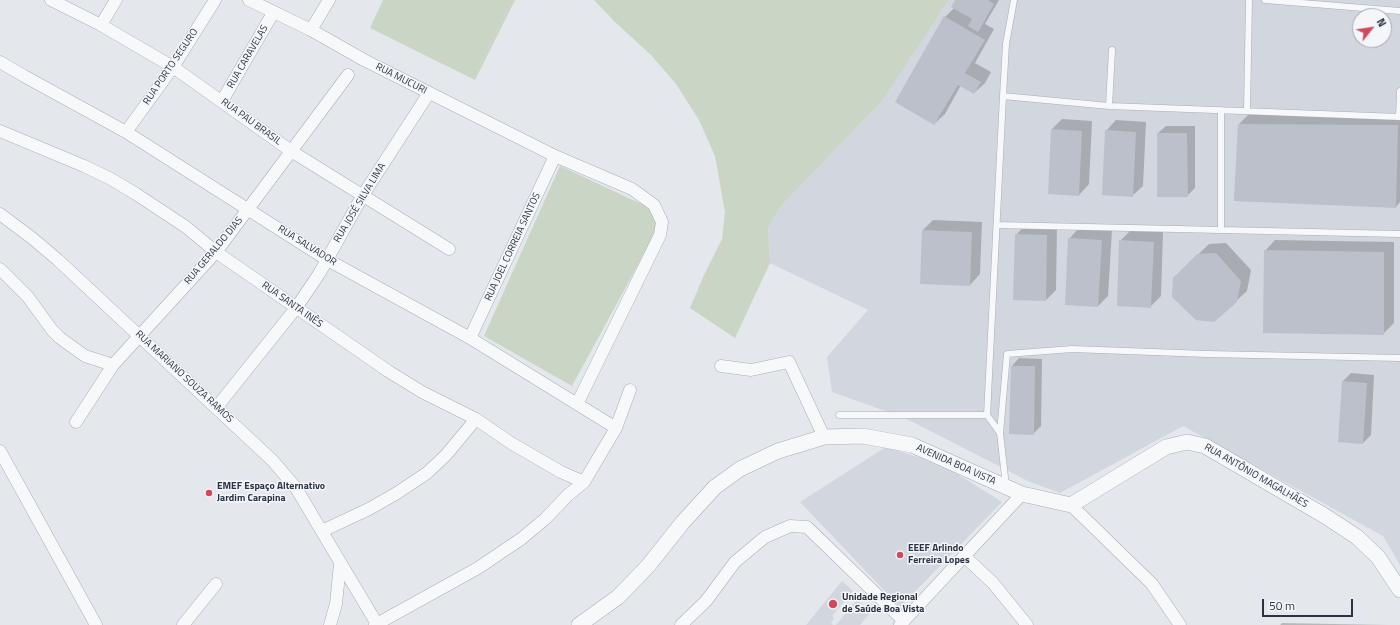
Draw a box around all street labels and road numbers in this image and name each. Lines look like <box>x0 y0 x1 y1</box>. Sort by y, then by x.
street label: RUA CARAVELAS <box>225 23 271 91</box>
street label: RUA PORTO SEGURO <box>141 27 201 107</box>
street label: RUA MUCURI <box>373 61 429 97</box>
street label: RUA PAU BRASIL <box>218 96 284 148</box>
street label: RUA JOSÉ SILVA LIMA <box>331 161 389 245</box>
street label: RUA JOEL CORREIA SANTOS <box>483 191 543 303</box>
street label: RUA GERALDO DIAS <box>182 215 246 287</box>
street label: RUA SALVADOR <box>275 223 339 269</box>
street label: RUA SANTA INÊS <box>259 279 325 331</box>
street label: RUA MARIANO SOUZA RAMOS <box>133 328 235 426</box>
street label: RUA ANTÔNIO MAGALHÃES <box>1202 441 1310 511</box>
street label: AVENIDA BOA VISTA <box>914 442 998 488</box>

